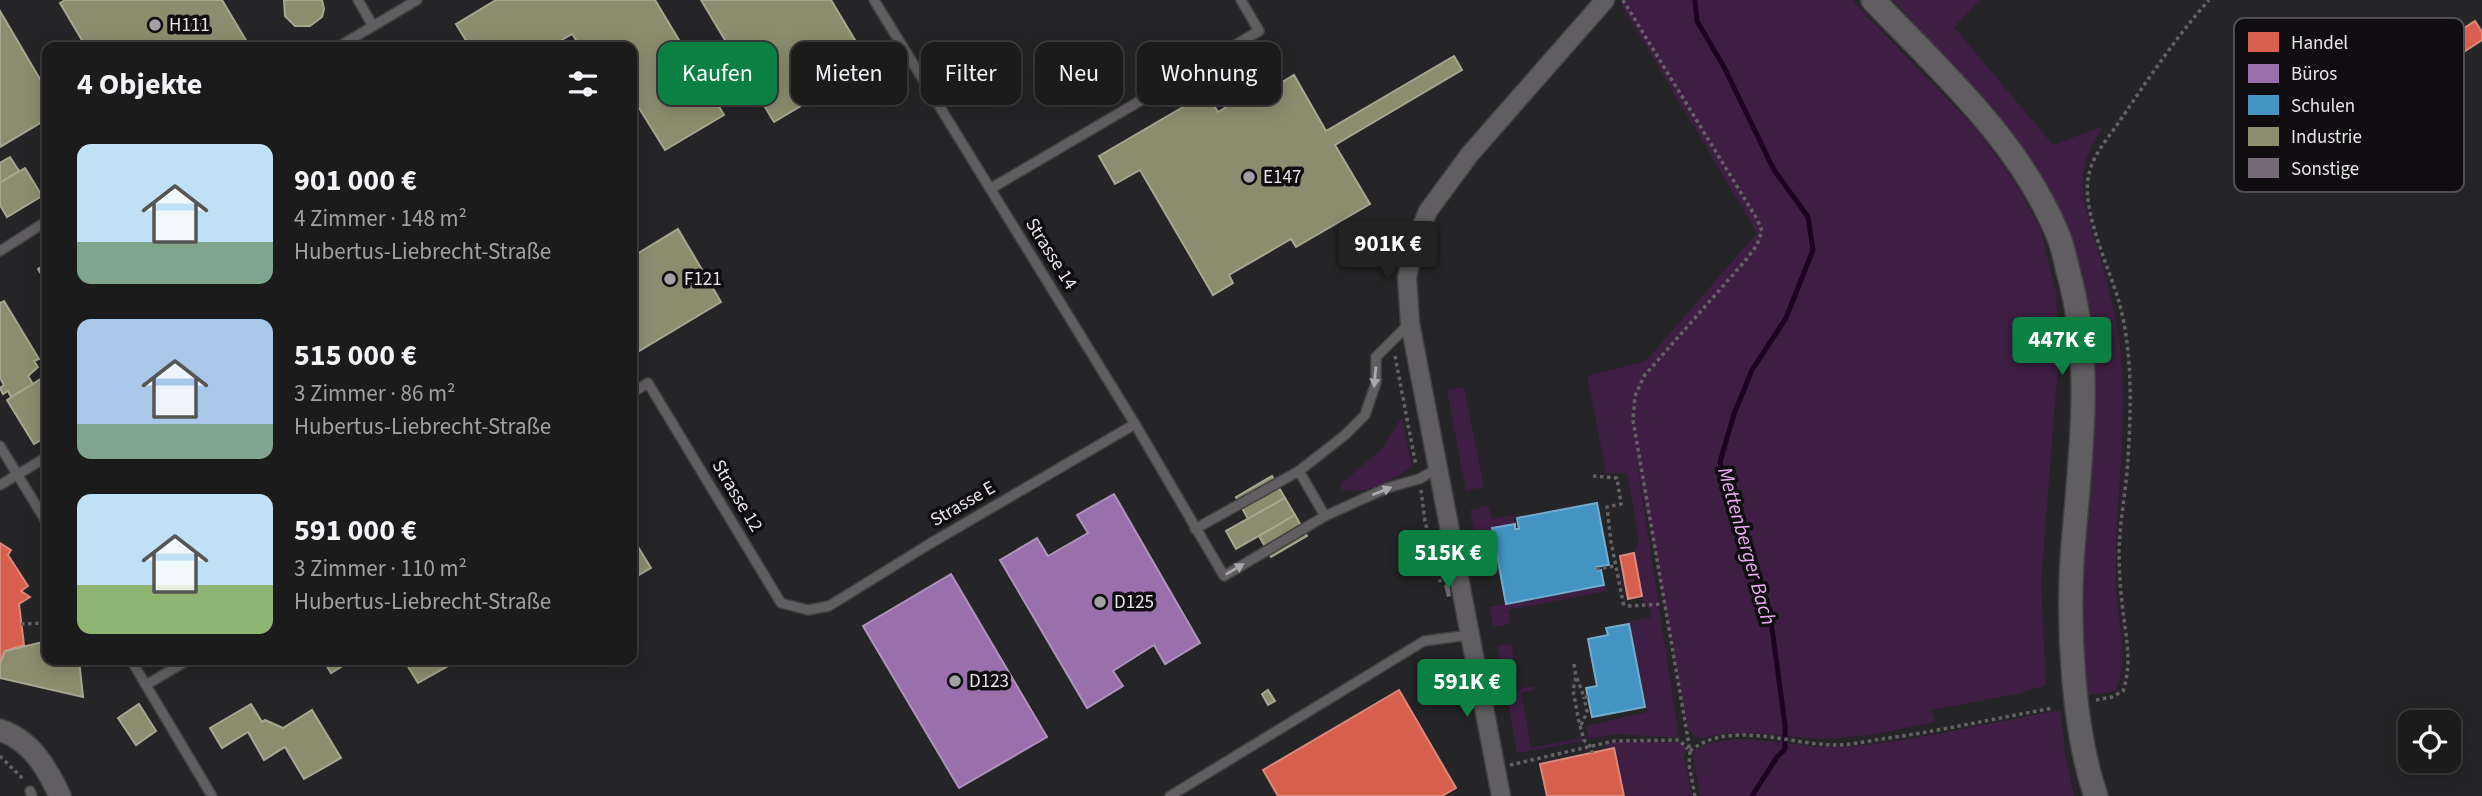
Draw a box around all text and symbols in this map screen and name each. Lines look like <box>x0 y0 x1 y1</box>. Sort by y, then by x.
place label: H111 <box>169 12 210 39</box>
marker: H111 <box>147 17 163 33</box>
legend <box>2234 18 2464 192</box>
text: Handel <box>2291 30 2348 57</box>
chip: Kaufen <box>658 42 777 105</box>
chip: Mieten <box>791 42 907 105</box>
chip: Filter <box>921 42 1021 105</box>
chip: Neu <box>1035 42 1123 105</box>
chip: Wohnung <box>1137 42 1281 105</box>
text: Büros <box>2291 61 2337 88</box>
text: 4 Objekte <box>77 63 202 106</box>
icon: filters <box>564 65 602 103</box>
text: Schulen <box>2291 93 2355 120</box>
text: Industrie <box>2291 124 2362 151</box>
text: Sonstige <box>2291 156 2359 183</box>
text: 901 000 € <box>294 159 417 202</box>
place label: E147 <box>1263 164 1301 191</box>
marker: E147 <box>1241 169 1257 185</box>
icon: home <box>133 172 217 256</box>
text: 4 Zimmer · 148 m² <box>294 202 467 235</box>
street label: Strasse 14 <box>1018 213 1084 295</box>
pin: 901K € <box>1331 222 1445 281</box>
text: 901K € <box>1354 227 1422 260</box>
text: Hubertus-Liebrecht-Straße <box>294 235 551 268</box>
place label: F121 <box>684 266 722 293</box>
marker: F121 <box>662 271 678 287</box>
pin: 447K € <box>2005 318 2119 377</box>
text: 447K € <box>2028 323 2096 356</box>
text: 515 000 € <box>294 334 417 377</box>
icon: home <box>133 347 217 431</box>
one-way arrow <box>1369 366 1380 388</box>
text: 3 Zimmer · 86 m² <box>294 377 456 410</box>
text: Hubertus-Liebrecht-Straße <box>294 410 551 443</box>
street label: Strasse 12 <box>705 455 769 537</box>
water label: Mettenberger Bach <box>1710 463 1784 629</box>
street label: Strasse E <box>926 475 1000 533</box>
one-way arrow <box>1371 485 1392 496</box>
text: 591 000 € <box>294 509 417 552</box>
icon: home <box>133 522 217 606</box>
pin: 515K € <box>1391 530 1505 590</box>
text: 515K € <box>1414 536 1482 569</box>
text: 3 Zimmer · 110 m² <box>294 552 467 585</box>
one-way arrow <box>1225 563 1244 576</box>
text: Hubertus-Liebrecht-Straße <box>294 585 551 618</box>
place label: D125 <box>1114 589 1154 616</box>
marker: D125 <box>1092 594 1108 610</box>
pin: 591K € <box>1410 660 1524 719</box>
text: 591K € <box>1433 665 1501 698</box>
place label: D123 <box>969 668 1009 695</box>
marker: D123 <box>947 673 963 689</box>
map controls <box>2398 710 2461 773</box>
button: locate <box>2398 710 2461 773</box>

